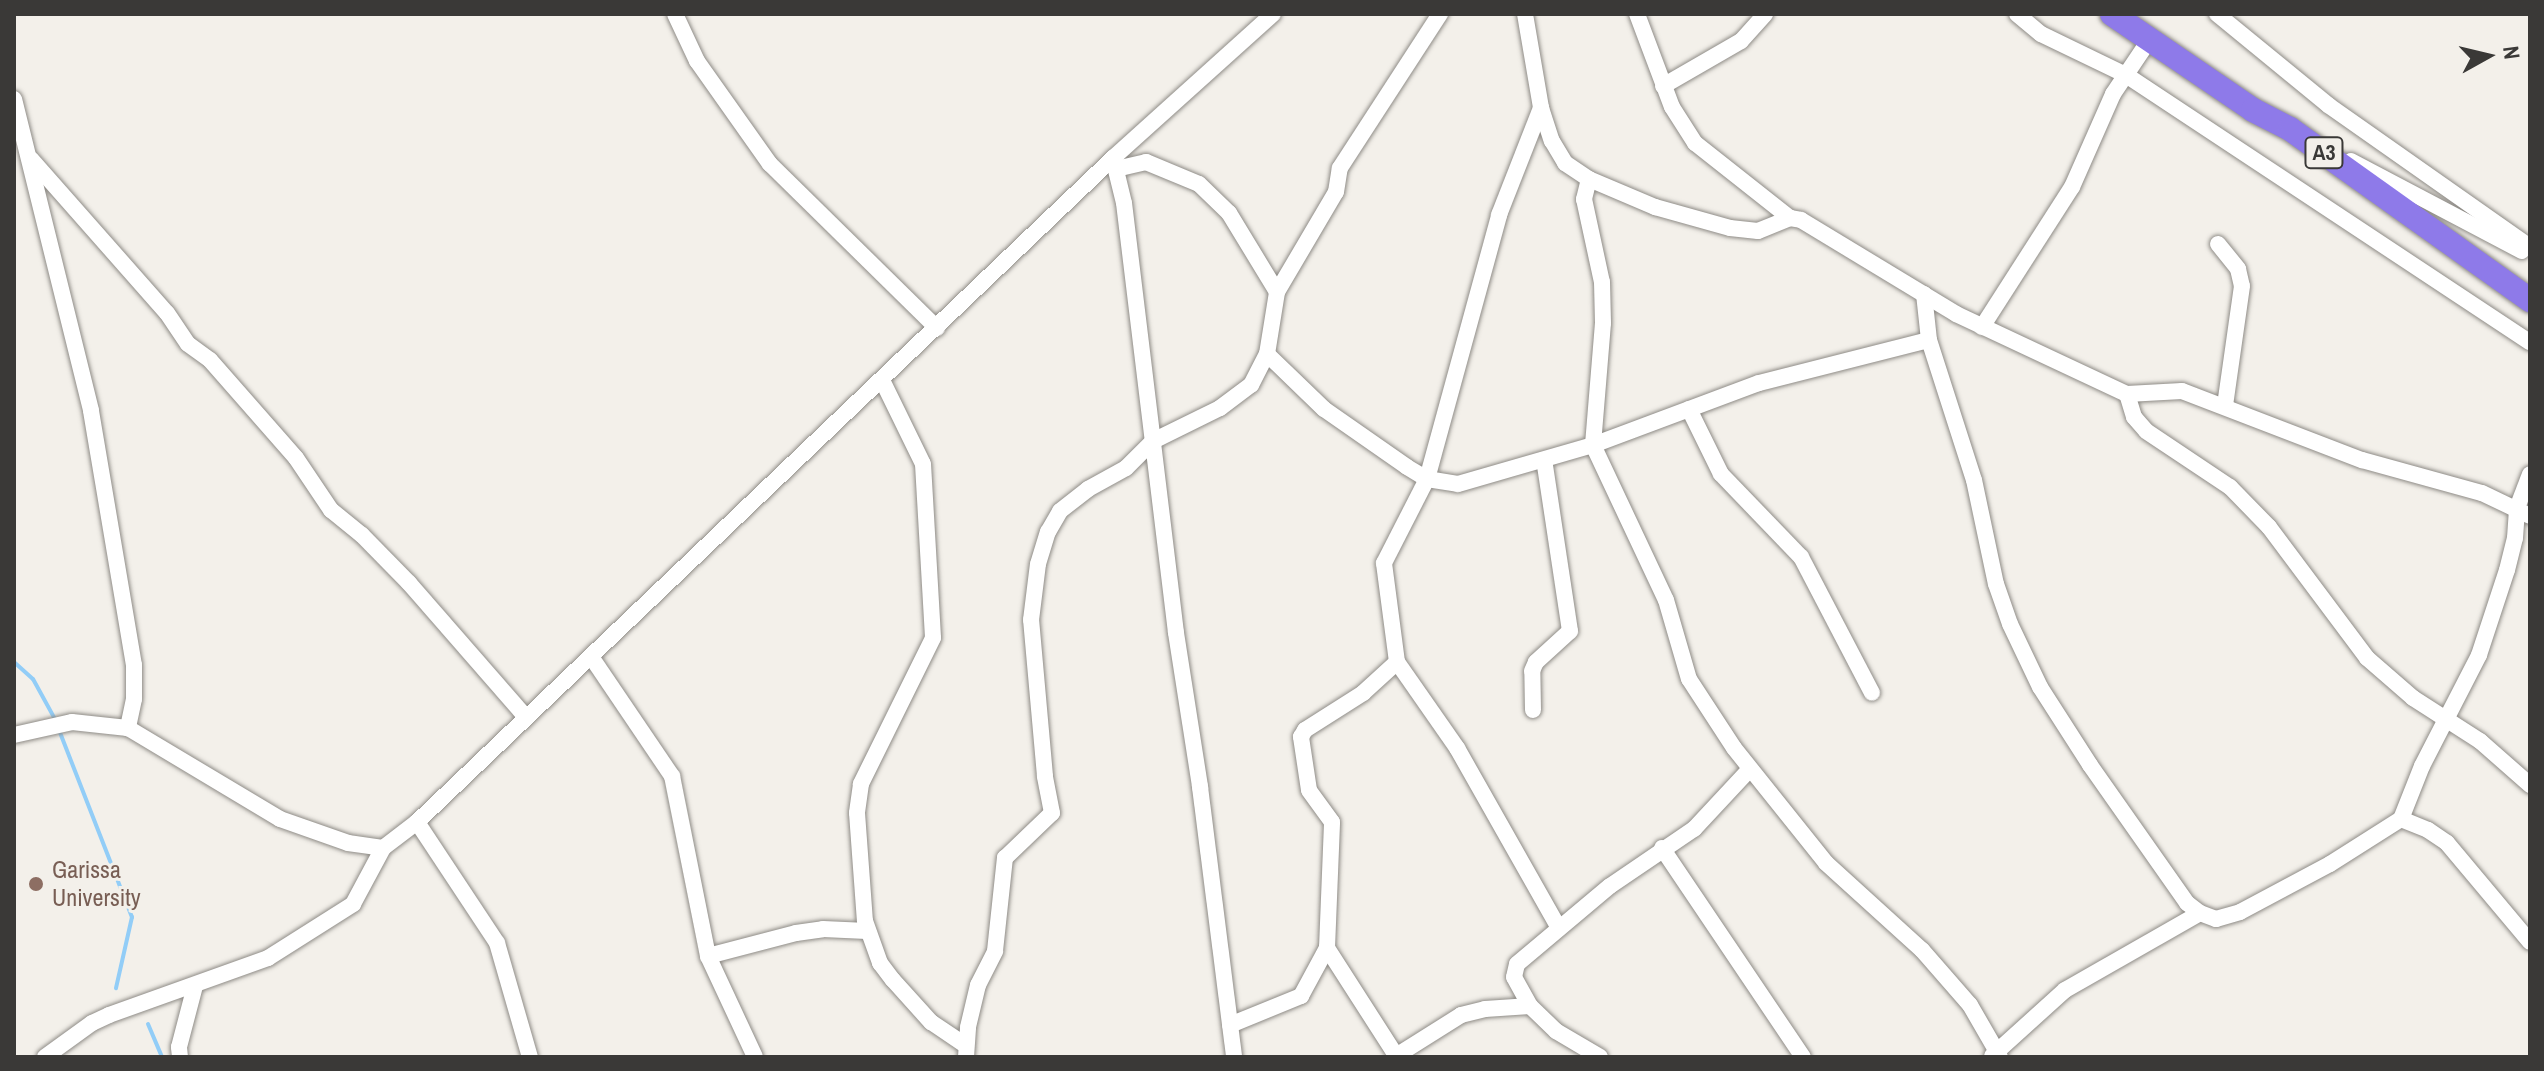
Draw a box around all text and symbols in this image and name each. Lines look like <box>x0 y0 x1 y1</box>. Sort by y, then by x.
north arrow <box>2448 16 2528 96</box>
text: N <box>2496 44 2528 61</box>
road number: A3 <box>2304 135 2344 171</box>
place label: Garissa University <box>52 856 141 912</box>
marker: Garissa University <box>27 875 45 893</box>

